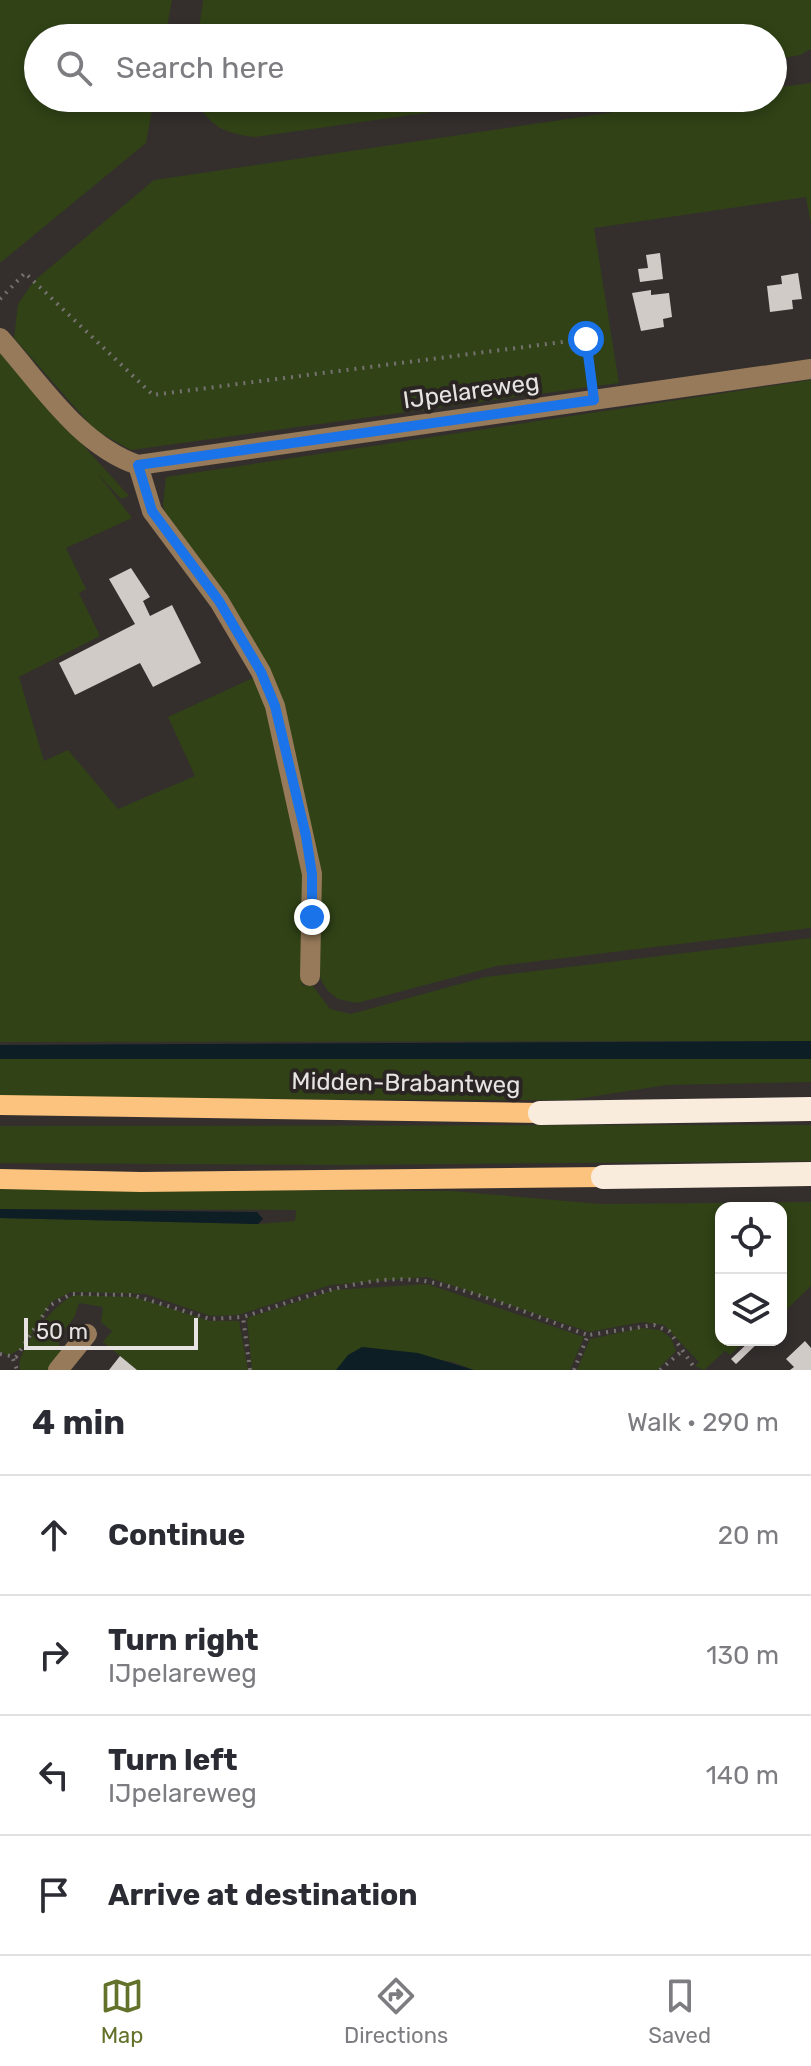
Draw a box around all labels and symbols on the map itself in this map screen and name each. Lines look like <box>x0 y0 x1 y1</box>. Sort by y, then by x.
route start <box>568 321 604 357</box>
street label: IJpelareweg <box>401 368 541 414</box>
route end <box>294 899 330 935</box>
street label: Midden-Brabantweg <box>291 1067 521 1099</box>
scale bar <box>24 1314 198 1350</box>

